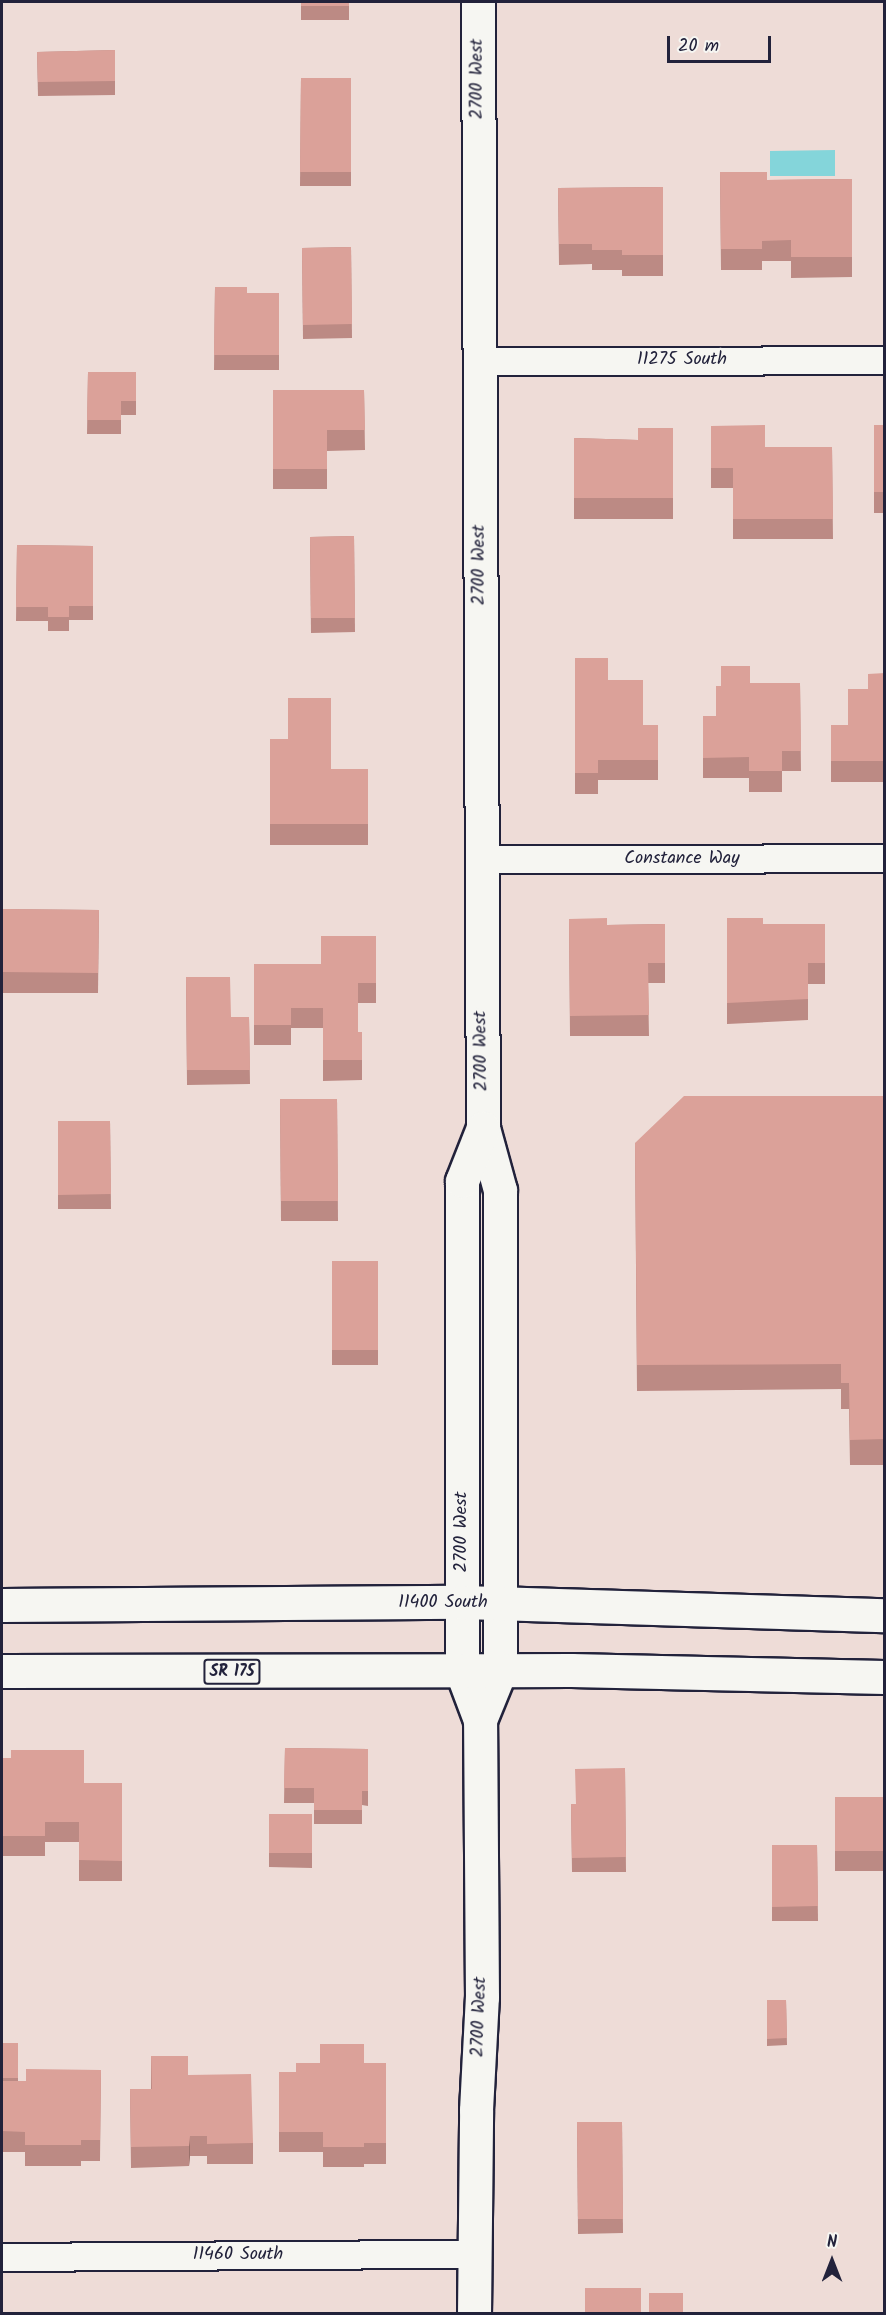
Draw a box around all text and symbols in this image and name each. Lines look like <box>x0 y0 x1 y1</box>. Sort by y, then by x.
scale bar <box>670 24 774 62</box>
text: 20 m <box>678 32 719 61</box>
street label: 2700 West <box>467 39 489 119</box>
street label: 11275 South <box>637 349 727 371</box>
street label: 2700 West <box>469 525 491 605</box>
street label: Constance Way <box>624 848 740 870</box>
street label: 2700 West <box>470 1010 494 1092</box>
street label: 2700 West <box>451 1492 473 1572</box>
street label: 11400 South <box>398 1592 488 1614</box>
road number: SR 175 <box>202 1659 262 1685</box>
street label: 2700 West <box>468 1976 492 2058</box>
text: N <box>827 2230 837 2255</box>
north arrow <box>802 2231 862 2291</box>
street label: 11460 South <box>193 2244 283 2266</box>

